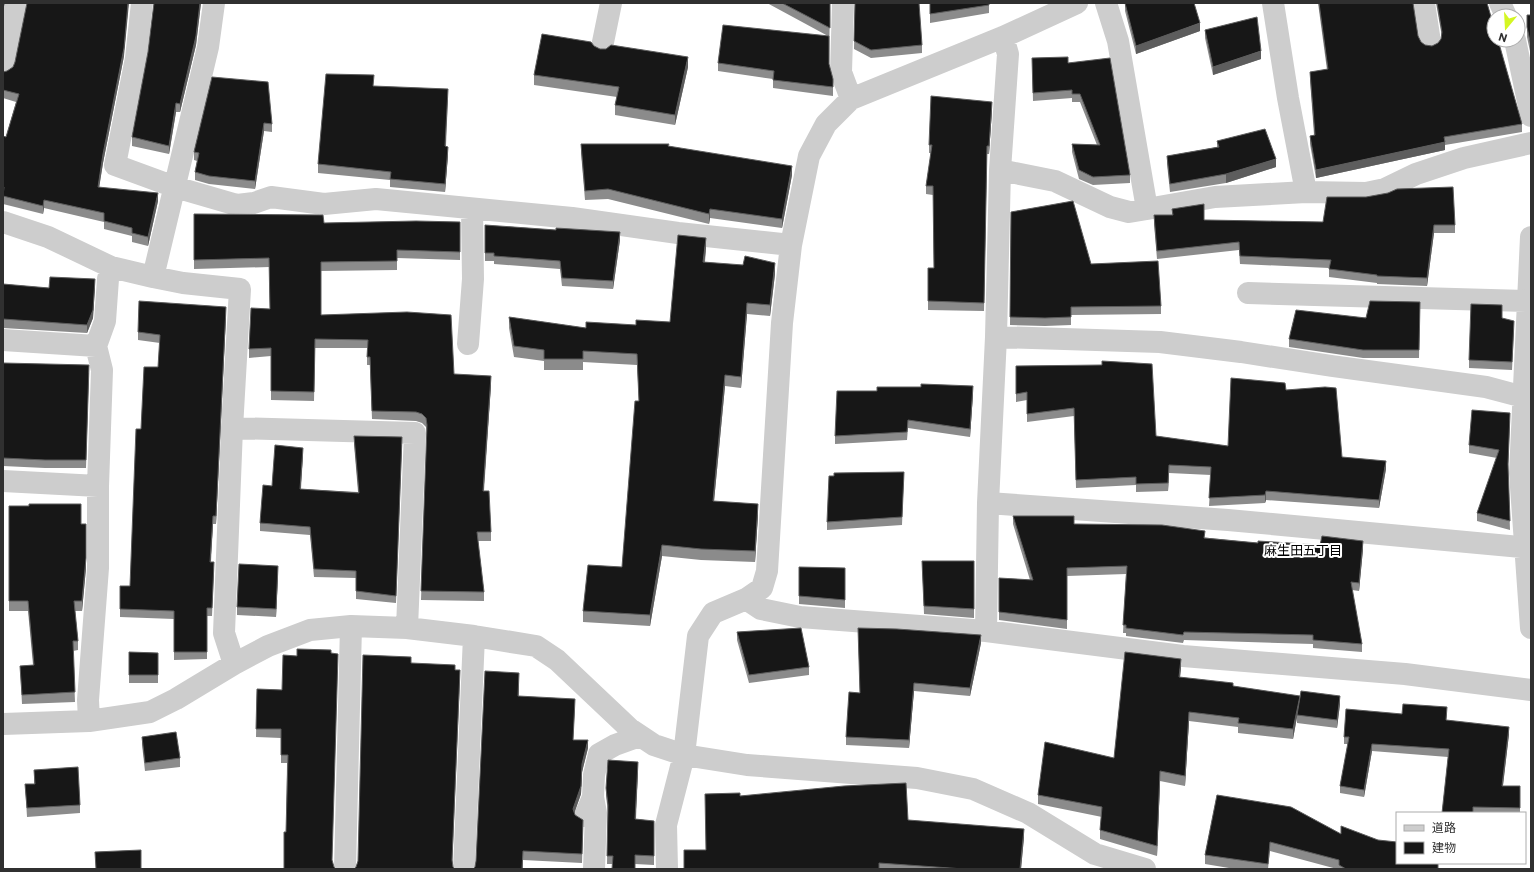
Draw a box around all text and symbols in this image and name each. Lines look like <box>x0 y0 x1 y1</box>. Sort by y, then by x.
north arrow <box>1486 8 1526 48</box>
text: N <box>1497 31 1509 45</box>
district label: 麻生田五丁目 <box>1264 542 1342 558</box>
legend <box>1396 812 1526 864</box>
text: 道路 <box>1432 820 1456 834</box>
text: 建物 <box>1432 840 1456 854</box>

